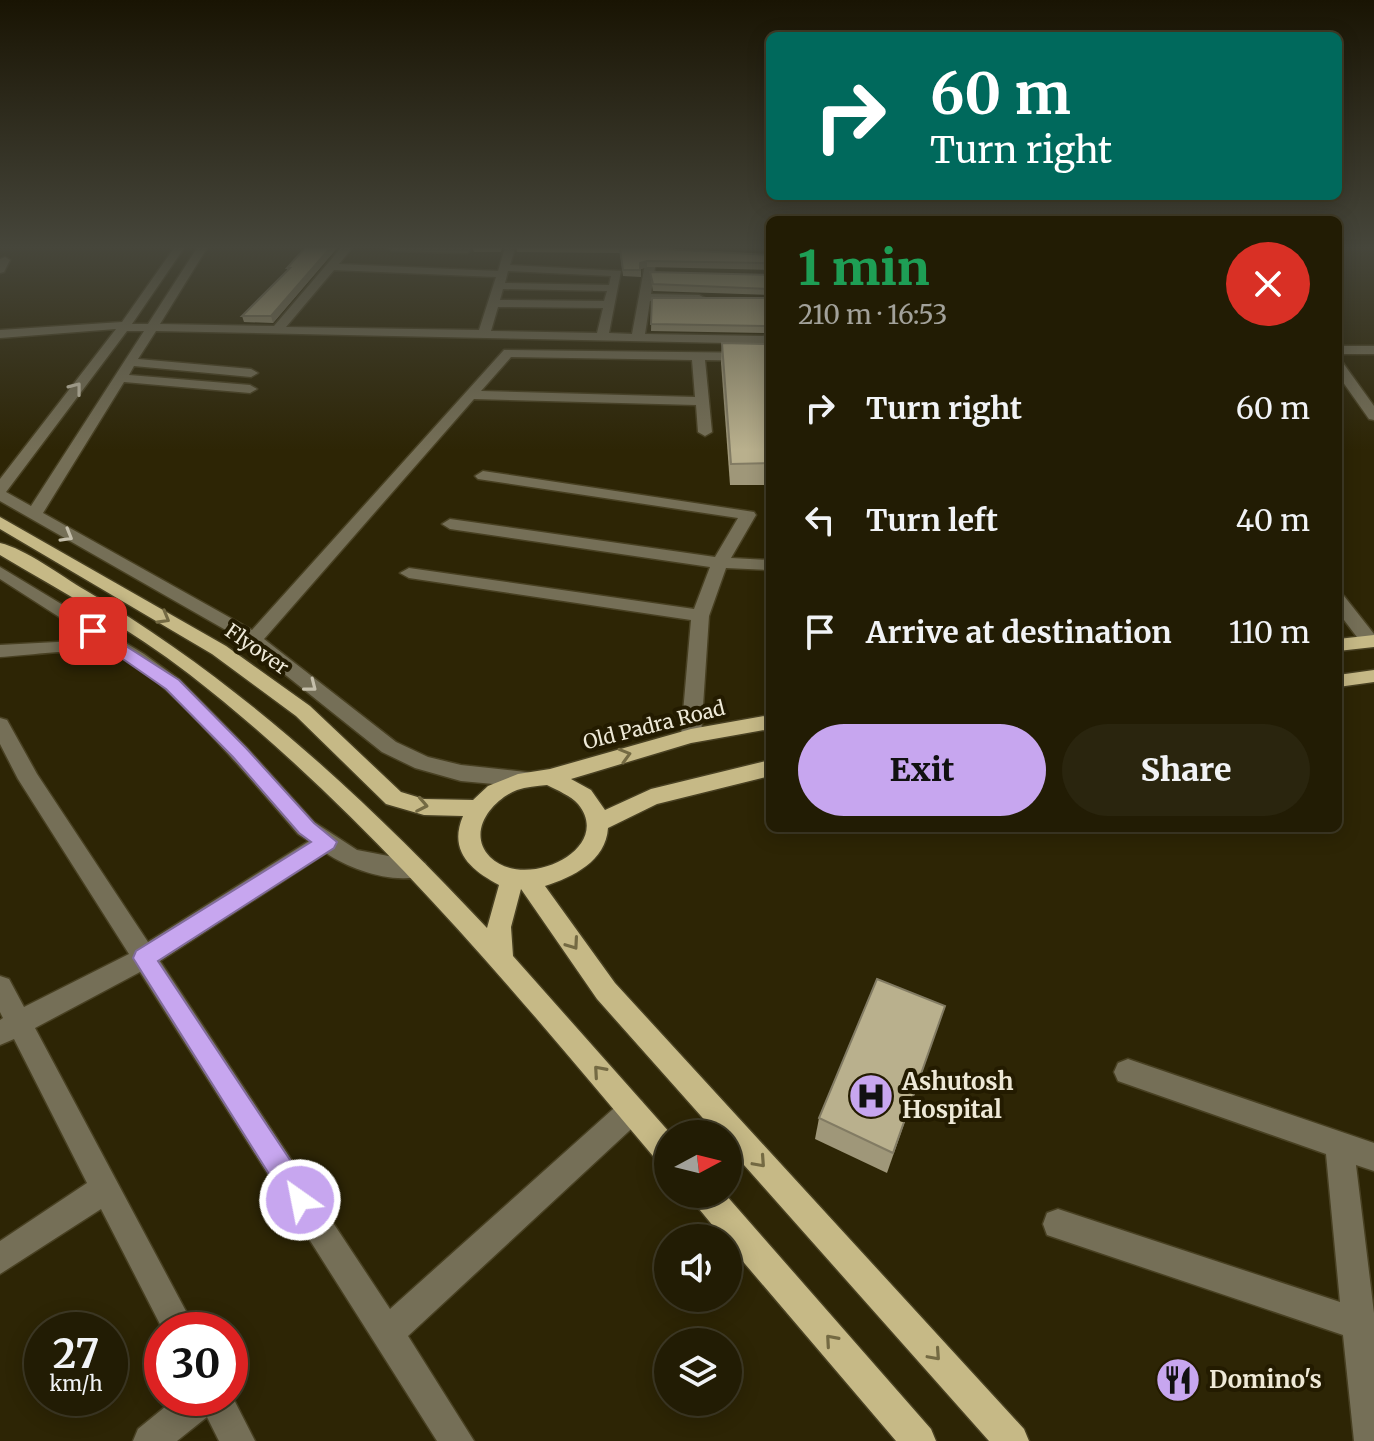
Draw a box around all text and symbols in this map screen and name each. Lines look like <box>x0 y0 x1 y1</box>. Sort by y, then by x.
text: 60 m <box>930 59 1071 129</box>
icon: right <box>798 64 902 168</box>
text: Turn right <box>930 128 1112 173</box>
text: 1 min <box>798 238 930 298</box>
button: close <box>1226 242 1310 326</box>
text: 210 m · 16:53 <box>798 298 947 331</box>
one-way arrow <box>67 382 81 397</box>
icon: right <box>798 386 842 430</box>
text: Turn right <box>866 389 1022 427</box>
text: 60 m <box>1236 389 1310 427</box>
icon: left <box>798 498 842 542</box>
text: Turn left <box>866 501 998 539</box>
text: 40 m <box>1236 501 1310 539</box>
one-way arrow <box>59 526 73 541</box>
pin <box>59 597 127 665</box>
one-way arrow <box>155 608 170 624</box>
icon: arrive <box>71 609 115 653</box>
icon: arrive <box>798 610 842 654</box>
text: Arrive at destination <box>866 613 1172 651</box>
text: 110 m <box>1229 613 1310 651</box>
street label: Flyover <box>221 618 294 679</box>
one-way arrow <box>302 677 317 691</box>
street label: Old Padra Road <box>580 695 727 754</box>
button: Exit <box>798 724 1046 816</box>
button: Share <box>1062 724 1310 816</box>
one-way arrow <box>617 748 631 765</box>
one-way arrow <box>415 795 429 812</box>
one-way arrow <box>563 935 578 950</box>
one-way arrow <box>594 1066 608 1081</box>
place label: Ashutosh Hospital <box>901 1066 1013 1125</box>
hospital icon: Ashutosh Hospital <box>847 1072 895 1120</box>
north arrow <box>654 1120 742 1208</box>
map controls <box>654 1120 742 1416</box>
one-way arrow <box>751 1153 765 1168</box>
position arrow <box>258 1158 342 1242</box>
button: sound <box>654 1224 742 1312</box>
speed limit sign: 30 <box>144 1312 248 1416</box>
button: layers <box>654 1328 742 1416</box>
text: 27 <box>53 1329 99 1379</box>
one-way arrow <box>826 1334 841 1349</box>
one-way arrow <box>925 1346 939 1361</box>
restaurant icon: Domino's <box>1154 1356 1202 1404</box>
place label: Domino's <box>1209 1364 1322 1395</box>
text: km/h <box>50 1371 102 1396</box>

